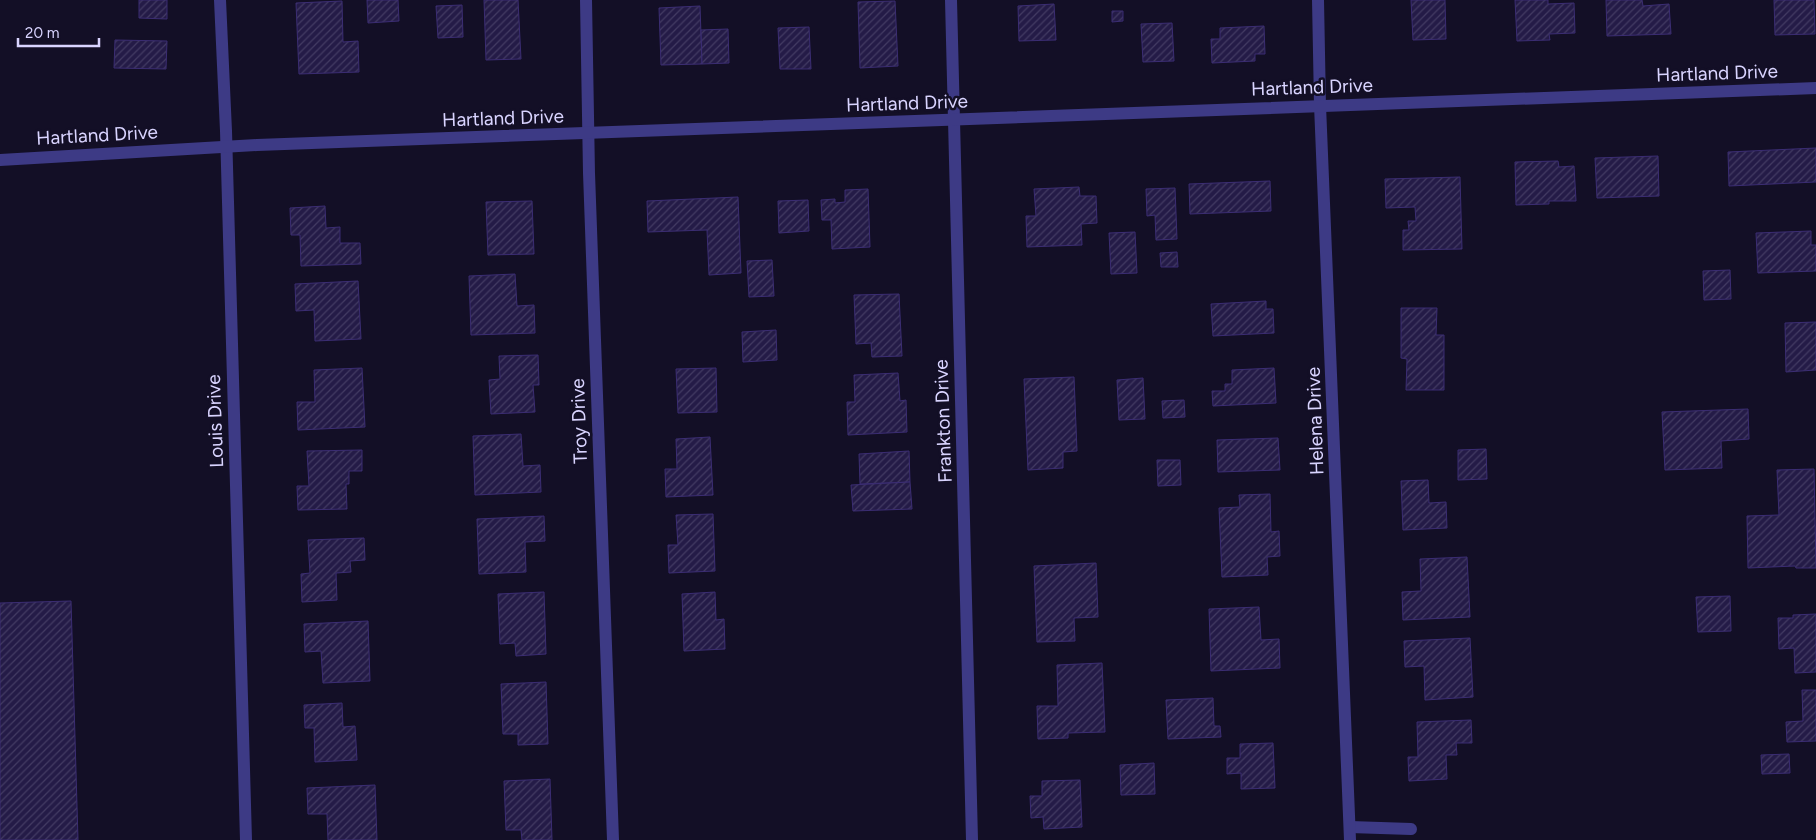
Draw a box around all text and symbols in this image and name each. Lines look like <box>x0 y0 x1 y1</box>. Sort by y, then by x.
scale bar <box>18 15 99 47</box>
text: 20 m <box>25 24 59 42</box>
street label: Hartland Drive <box>1656 59 1778 87</box>
street label: Hartland Drive <box>1251 73 1373 101</box>
street label: Hartland Drive <box>846 89 968 117</box>
street label: Hartland Drive <box>442 104 564 132</box>
street label: Hartland Drive <box>36 120 158 150</box>
street label: Frankton Drive <box>929 359 957 483</box>
street label: Helena Drive <box>1302 367 1328 475</box>
street label: Louis Drive <box>202 374 228 468</box>
street label: Troy Drive <box>566 378 592 464</box>

